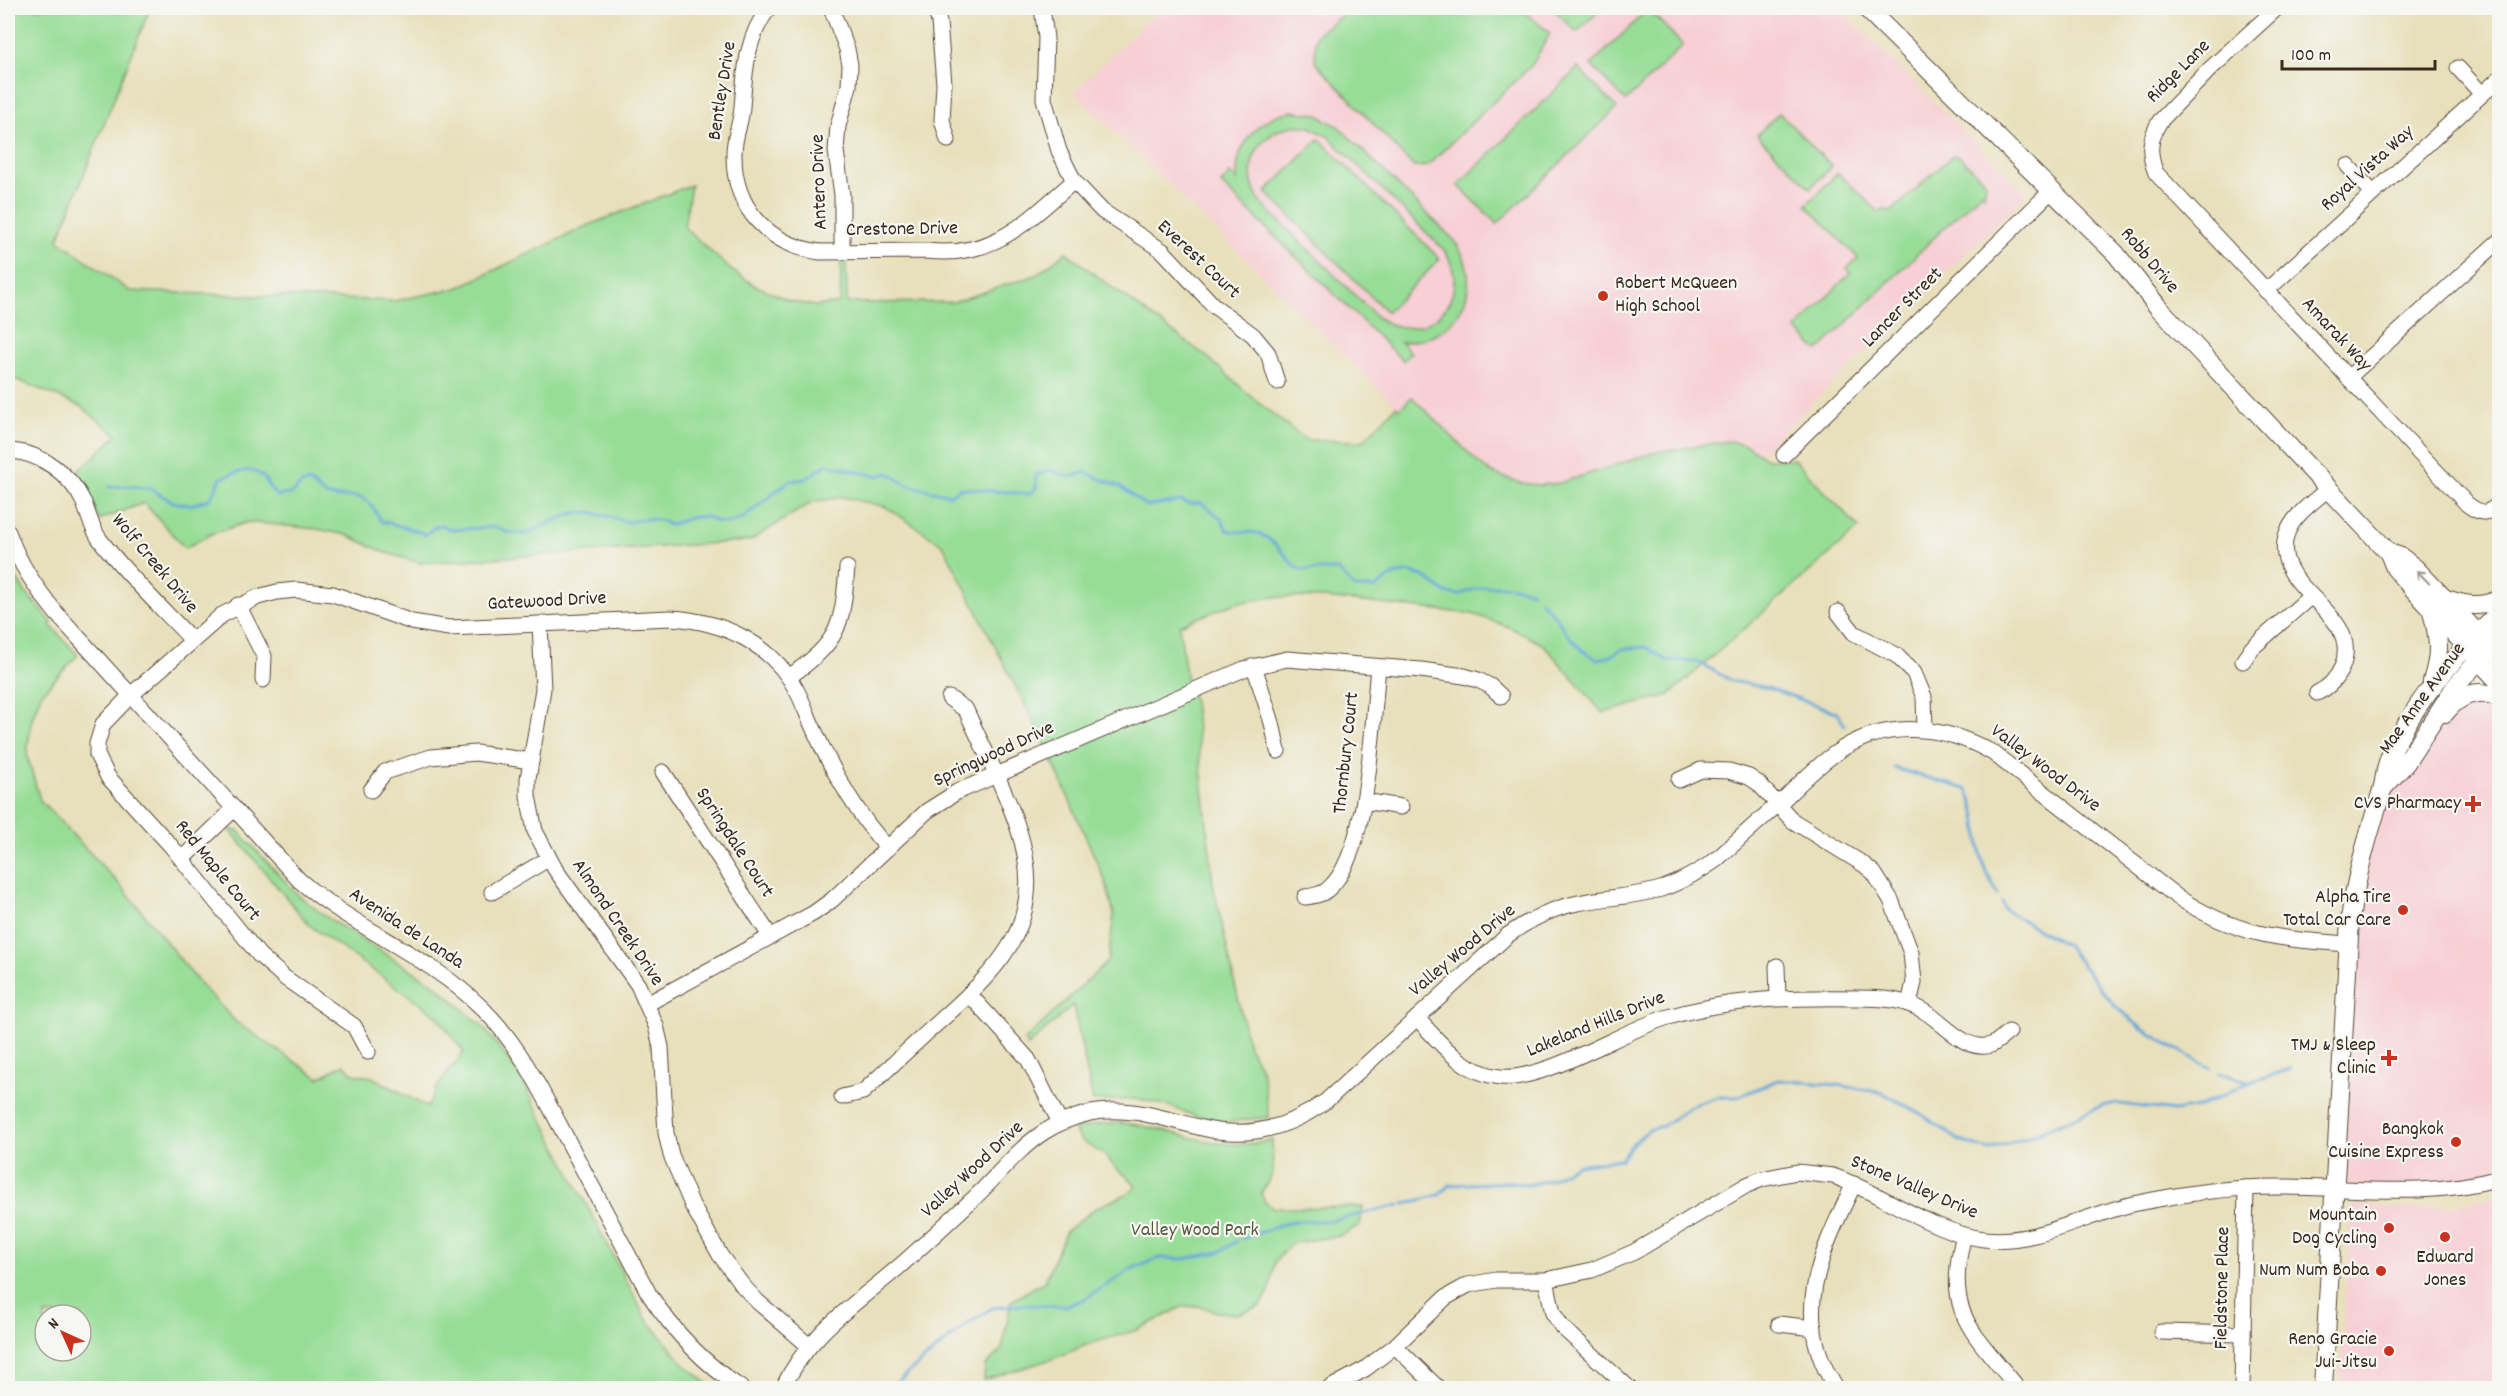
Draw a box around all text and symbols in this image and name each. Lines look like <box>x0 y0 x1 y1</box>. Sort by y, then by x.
street label: Ridge Lane <box>2141 33 2218 110</box>
scale bar <box>2282 33 2435 71</box>
street label: Bentley Drive <box>701 39 745 142</box>
text: 100 m <box>2291 44 2331 69</box>
street label: Royal Vista Way <box>2315 119 2422 219</box>
street label: Antero Drive <box>804 133 836 230</box>
street label: Everest Court <box>1150 214 1246 306</box>
street label: Crestone Drive <box>846 215 958 245</box>
street label: Robb Drive <box>2113 222 2185 300</box>
street label: Lancer Street <box>1856 261 1950 355</box>
place label: Robert McQueen High School <box>1615 270 1737 321</box>
marker: Robert McQueen High School <box>1596 289 1610 303</box>
street label: Amarak Way <box>2294 292 2378 379</box>
street label: Wolf Creek Drive <box>104 508 204 620</box>
one-way arrow <box>2416 569 2430 584</box>
street label: Gatewood Drive <box>487 585 607 619</box>
street label: Mae Anne Avenue <box>2373 637 2473 761</box>
street label: Thornbury Court <box>1327 691 1367 815</box>
street label: Springwood Drive <box>929 715 1059 795</box>
street label: Valley Wood Drive <box>1984 718 2106 820</box>
street label: Springdale Court <box>688 782 780 904</box>
place label: CVS Pharmacy <box>2354 790 2462 818</box>
marker: CVS Pharmacy <box>2466 797 2480 811</box>
street label: Red Maple Court <box>167 814 267 928</box>
street label: Almond Creek Drive <box>564 854 670 992</box>
street label: Avenida de Landa <box>343 881 470 977</box>
place label: Alpha Tire Total Car Care <box>2283 884 2391 935</box>
street label: Valley Wood Drive <box>1404 898 1523 1004</box>
marker: Alpha Tire Total Car Care <box>2396 903 2410 917</box>
street label: Lakeland Hills Drive <box>1523 984 1670 1065</box>
place label: TMJ & Sleep Clinic <box>2291 1032 2376 1083</box>
marker: TMJ & Sleep Clinic <box>2380 1049 2398 1067</box>
street label: Valley Wood Drive <box>915 1115 1031 1225</box>
place label: Bangkok Cuisine Express <box>2328 1116 2444 1167</box>
marker: Bangkok Cuisine Express <box>2449 1135 2463 1149</box>
street label: Stone Valley Drive <box>1846 1148 1982 1228</box>
place label: Mountain Dog Cycling <box>2292 1202 2377 1253</box>
park label: Valley Wood Park <box>1131 1217 1259 1245</box>
marker: Mountain Dog Cycling <box>2382 1221 2396 1235</box>
street label: Fieldstone Place <box>2208 1226 2238 1350</box>
marker: Edward Jones <box>2438 1230 2452 1244</box>
place label: Edward Jones <box>2416 1244 2474 1295</box>
place label: Num Num Boba <box>2259 1257 2370 1285</box>
marker: Num Num Boba <box>2374 1264 2388 1278</box>
north arrow <box>33 1303 93 1363</box>
text: N <box>43 1313 65 1335</box>
place label: Reno Gracie Jui-Jitsu <box>2288 1326 2377 1377</box>
marker: Reno Gracie Jui-Jitsu <box>2382 1344 2396 1358</box>

